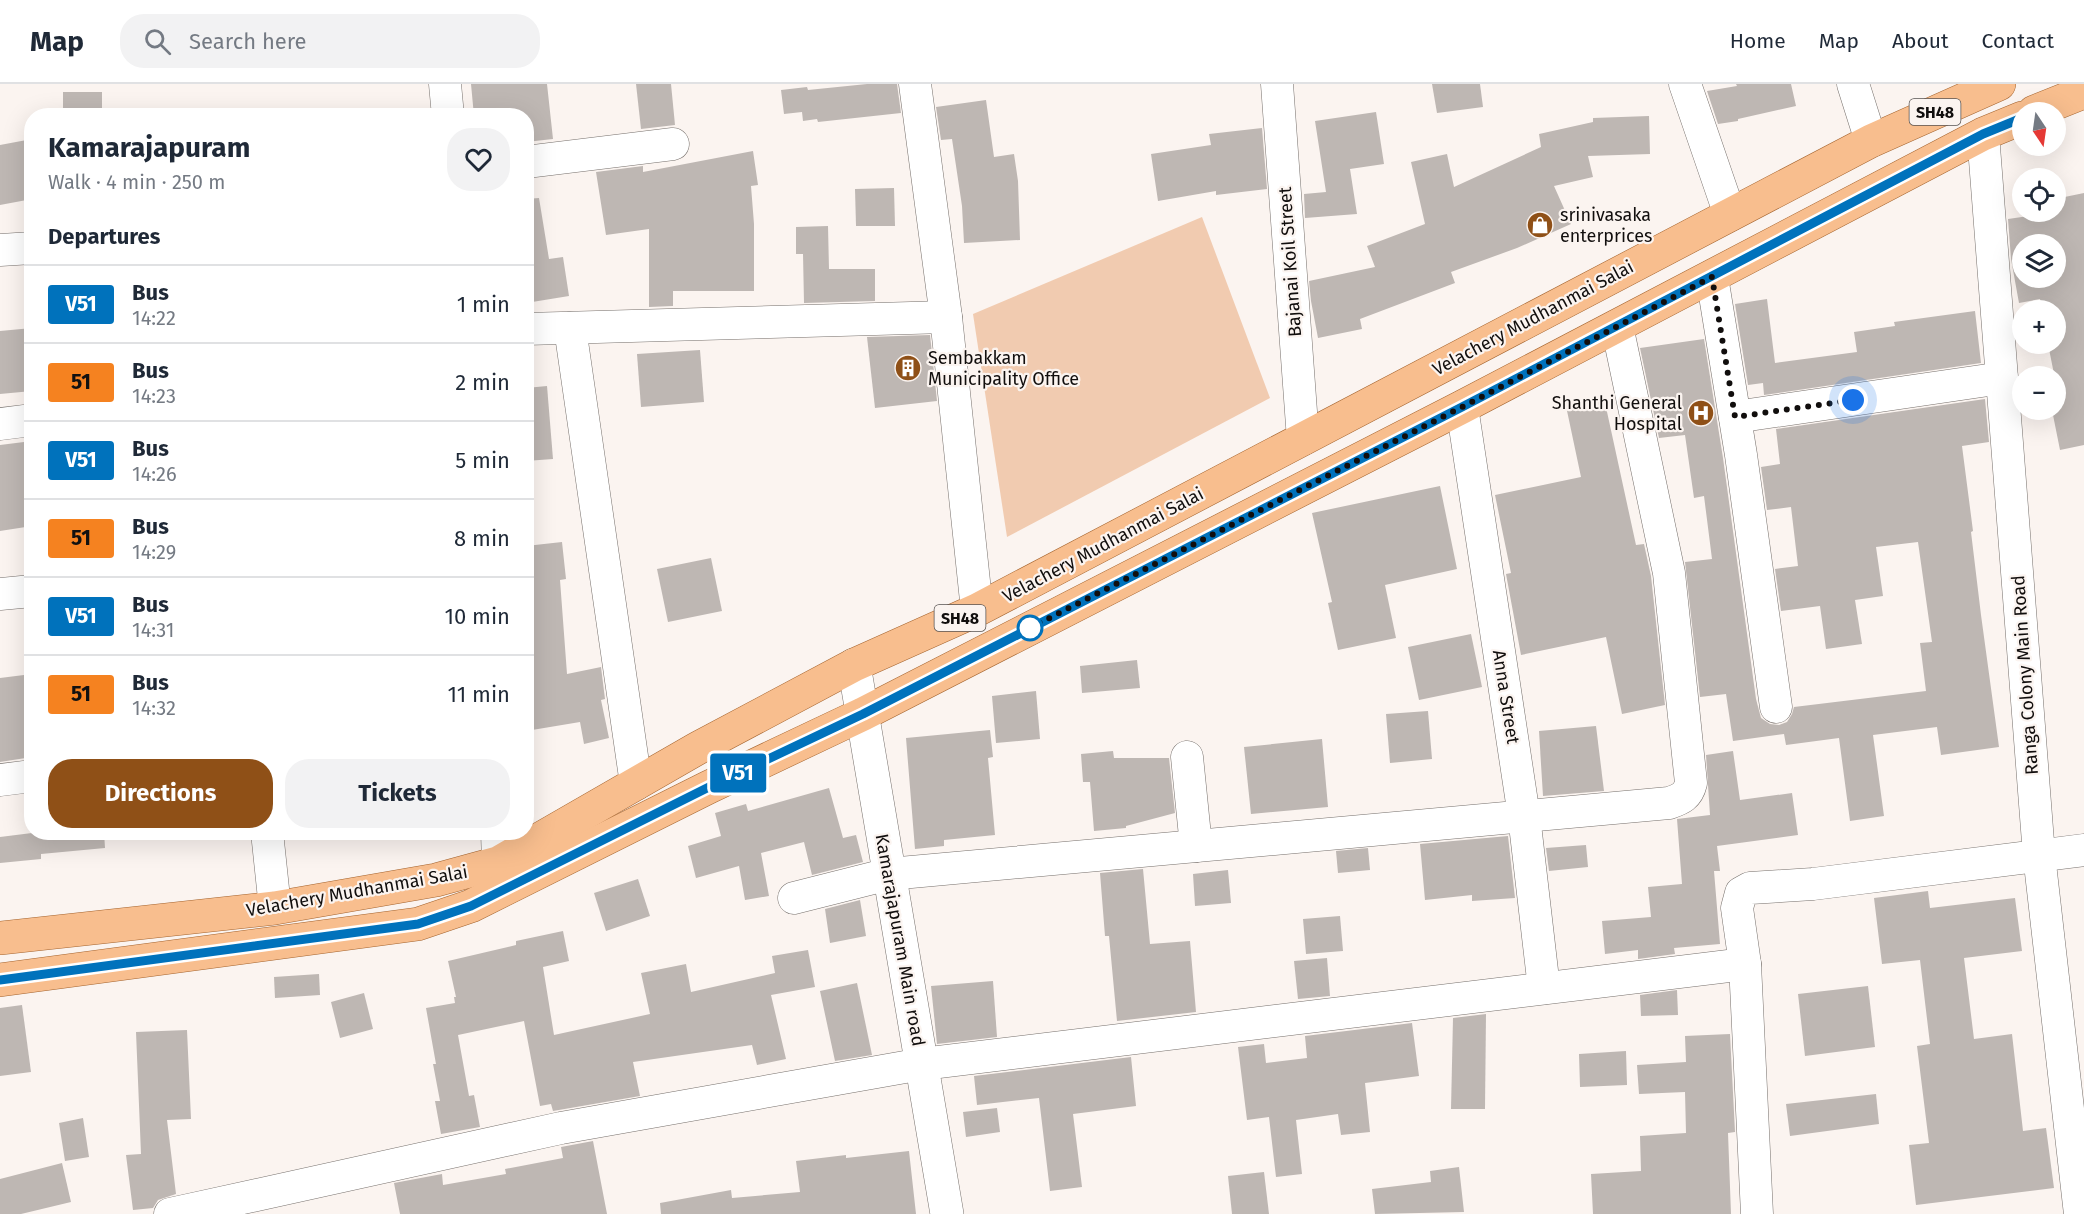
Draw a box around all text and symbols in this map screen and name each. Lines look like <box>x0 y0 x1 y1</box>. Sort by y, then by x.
search box <box>120 14 540 68</box>
text: Map <box>30 25 84 58</box>
icon: search <box>141 25 174 58</box>
text: Search here <box>189 28 307 55</box>
text: Home <box>1730 28 1786 54</box>
text: Map <box>1819 28 1859 54</box>
text: About <box>1892 28 1949 54</box>
text: Contact <box>1982 28 2054 54</box>
road number: SH48 <box>1910 99 1960 125</box>
north arrow <box>2012 102 2066 156</box>
map controls <box>2012 102 2066 420</box>
button: heart <box>447 128 510 191</box>
text: Kamarajapuram <box>48 131 250 164</box>
button: locate <box>2012 168 2066 222</box>
text: Walk · 4 min · 250 m <box>48 170 225 194</box>
street label: Bajanai Koil Street <box>1274 186 1306 338</box>
place label: srinivasaka enterprices <box>1560 204 1653 247</box>
shop icon: srinivasaka enterprices <box>1525 210 1555 240</box>
text: Departures <box>48 223 160 250</box>
button: layers <box>2012 234 2066 288</box>
street label: Velachery Mudhanmai Salai <box>1429 256 1637 380</box>
text: Bus <box>132 279 169 306</box>
text: V51 <box>65 291 97 317</box>
text: 1 min <box>457 291 510 318</box>
button: + <box>2012 300 2066 354</box>
text: 14:22 <box>132 306 176 330</box>
place label: Sembakkam Municipality Office <box>928 347 1079 390</box>
building icon: Sembakkam Municipality Office <box>893 353 923 383</box>
text: Bus <box>132 357 169 384</box>
button: − <box>2012 366 2066 420</box>
text: 51 <box>71 369 91 395</box>
text: 2 min <box>455 369 510 396</box>
text: 14:23 <box>132 384 176 408</box>
your location <box>1838 385 1868 415</box>
place label: Shanthi General Hospital <box>1552 392 1682 435</box>
hospital icon: Shanthi General Hospital <box>1686 398 1716 428</box>
text: Bus <box>132 435 169 462</box>
text: V51 <box>65 447 97 473</box>
text: 5 min <box>455 447 510 474</box>
text: 14:26 <box>132 462 177 486</box>
street label: Velachery Mudhanmai Salai <box>999 483 1207 607</box>
text: Bus <box>132 513 169 540</box>
text: 51 <box>71 525 91 551</box>
text: 8 min <box>454 525 510 552</box>
text: 14:29 <box>132 540 176 564</box>
street label: Ranga Colony Main Road <box>2007 574 2043 776</box>
text: Bus <box>132 591 169 618</box>
text: V51 <box>65 603 97 629</box>
text: 10 min <box>444 603 510 630</box>
road number: SH48 <box>934 605 986 631</box>
unlabelled marker <box>1017 615 1043 641</box>
text: 14:31 <box>132 618 174 642</box>
street label: Anna Street <box>1488 648 1524 746</box>
text: Bus <box>132 669 169 696</box>
text: 51 <box>71 681 91 707</box>
text: 11 min <box>447 681 510 708</box>
text: 14:32 <box>132 696 176 720</box>
line badge: V51 <box>704 754 772 792</box>
button: Directions <box>48 759 273 828</box>
button: Tickets <box>285 759 510 828</box>
text: V51 <box>722 760 754 786</box>
street label: Kamarajapuram Main road <box>870 832 930 1048</box>
street label: Velachery Mudhanmai Salai <box>245 861 469 921</box>

